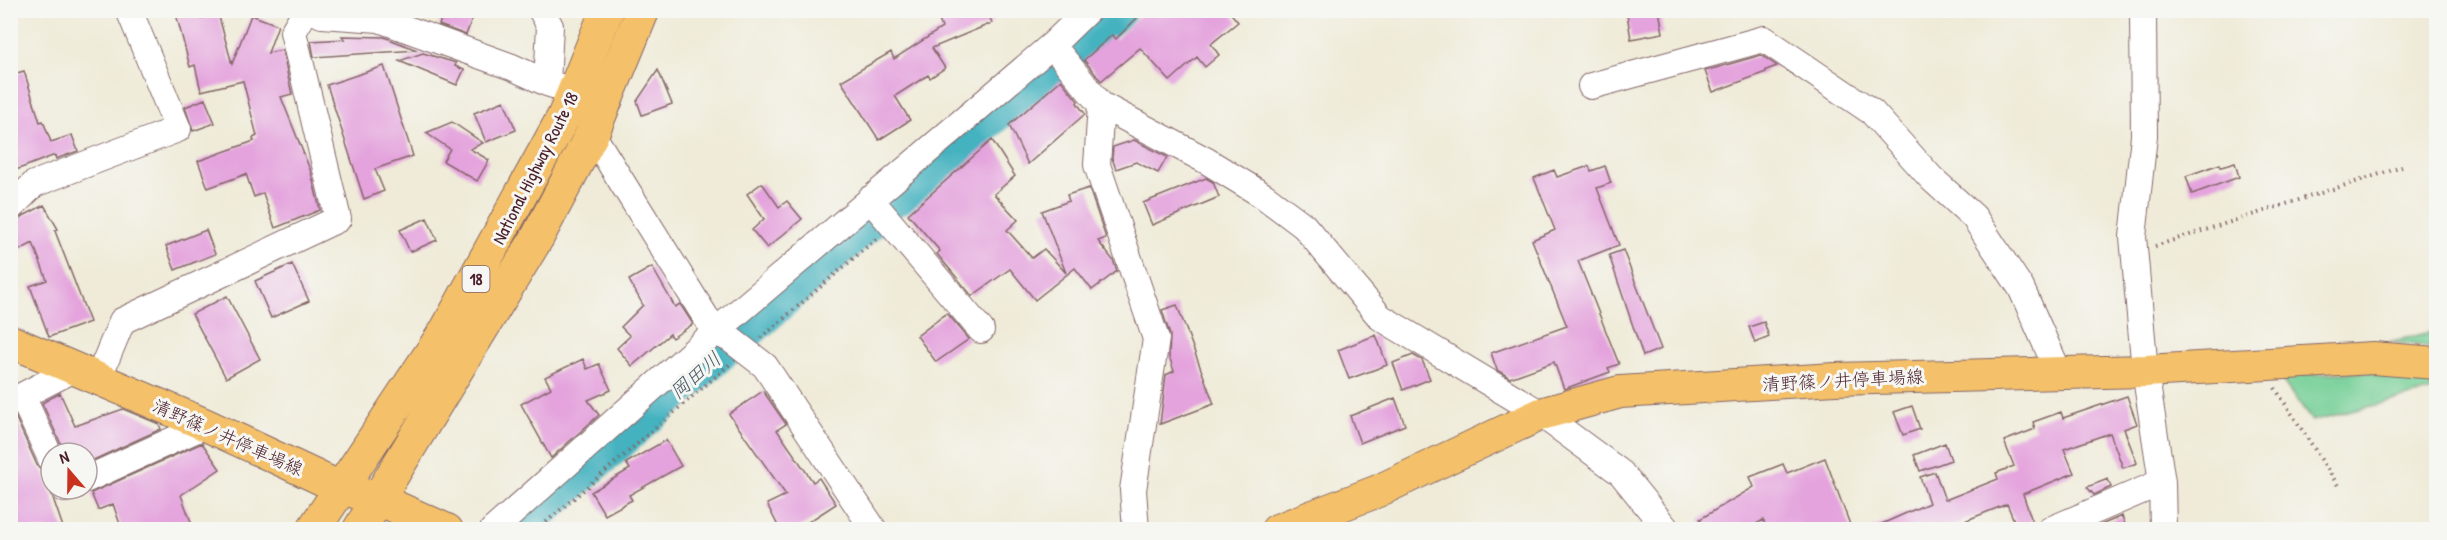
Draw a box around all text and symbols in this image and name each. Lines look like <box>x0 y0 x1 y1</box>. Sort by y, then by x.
street label: National Highway Route 18 <box>486 87 584 248</box>
road number: 18 <box>462 266 490 292</box>
water label: 岡田川 <box>664 345 726 405</box>
street label: 清野篠ノ井停車場線 <box>1761 363 1925 397</box>
street label: 清野篠ノ井停車場線 <box>149 393 307 481</box>
north arrow <box>39 441 99 501</box>
text: N <box>56 445 72 469</box>

